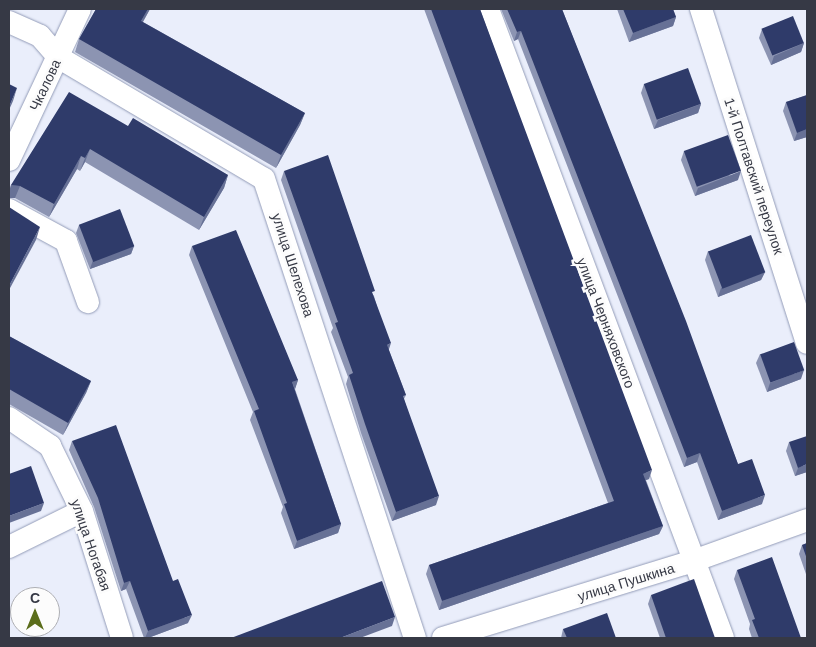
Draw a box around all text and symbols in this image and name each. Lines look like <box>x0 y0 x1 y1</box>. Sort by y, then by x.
street label: Чкалова <box>26 57 64 113</box>
street label: 1-й Полтавский переулок <box>721 96 787 256</box>
street label: улица Шелехова <box>268 211 318 319</box>
street label: улица Черняховского <box>573 256 639 390</box>
street label: улица Ногабая <box>67 497 115 593</box>
street label: улица Пушкина <box>576 559 676 605</box>
north arrow <box>10 587 60 637</box>
text: С <box>30 590 40 606</box>

